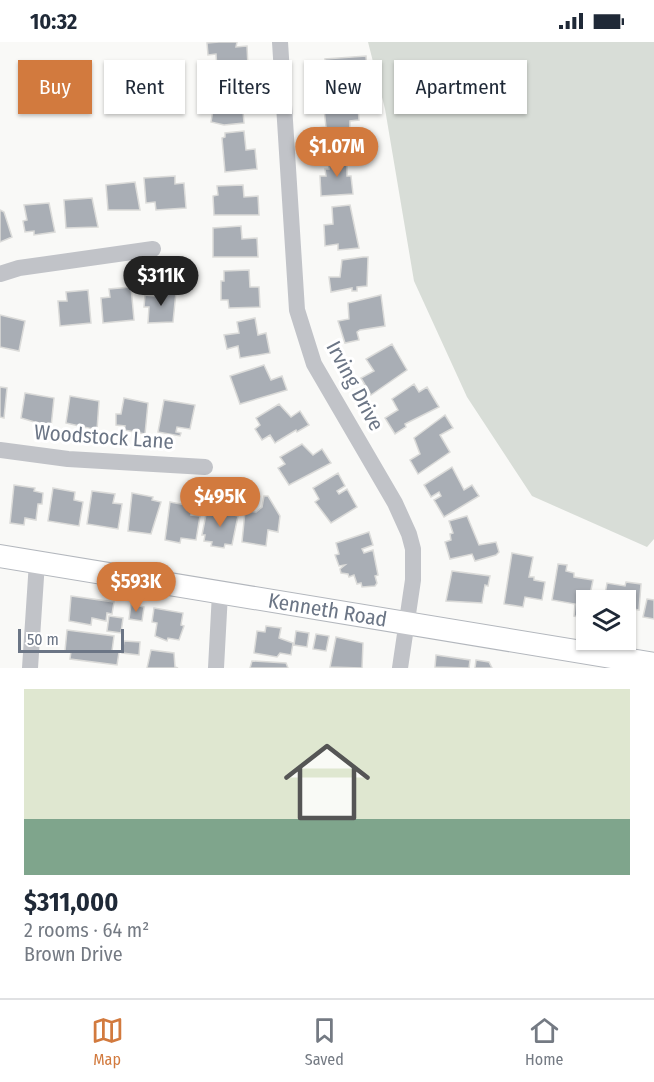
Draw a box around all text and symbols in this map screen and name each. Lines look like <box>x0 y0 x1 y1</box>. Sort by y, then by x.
text: 10:32 <box>30 8 77 35</box>
chip: Buy <box>18 60 92 114</box>
chip: Rent <box>104 60 185 114</box>
chip: Filters <box>197 60 292 114</box>
chip: New <box>304 60 382 114</box>
chip: Apartment <box>394 60 527 114</box>
pin: $1.07M <box>288 127 386 178</box>
text: $1.07M <box>309 134 365 158</box>
pin: $311K <box>119 256 203 307</box>
text: $311K <box>137 263 185 287</box>
street label: Irving Drive <box>321 337 389 435</box>
street label: Woodstock Lane <box>33 419 175 455</box>
pin: $495K <box>178 477 262 528</box>
text: $495K <box>194 484 246 508</box>
pin: $593K <box>94 562 178 613</box>
text: $593K <box>111 569 161 593</box>
street label: Kenneth Road <box>266 587 389 633</box>
map controls <box>576 590 636 650</box>
button: layers <box>576 590 636 650</box>
scale bar <box>18 626 124 654</box>
text: 50 m <box>27 630 59 649</box>
icon: home <box>273 728 381 836</box>
text: $311,000 <box>24 887 118 918</box>
text: 2 rooms · 64 m² <box>24 918 149 942</box>
text: Brown Drive <box>24 942 123 966</box>
tab: Map <box>91 1014 124 1069</box>
tab: Saved <box>305 1014 344 1069</box>
tab: Home <box>525 1014 563 1069</box>

